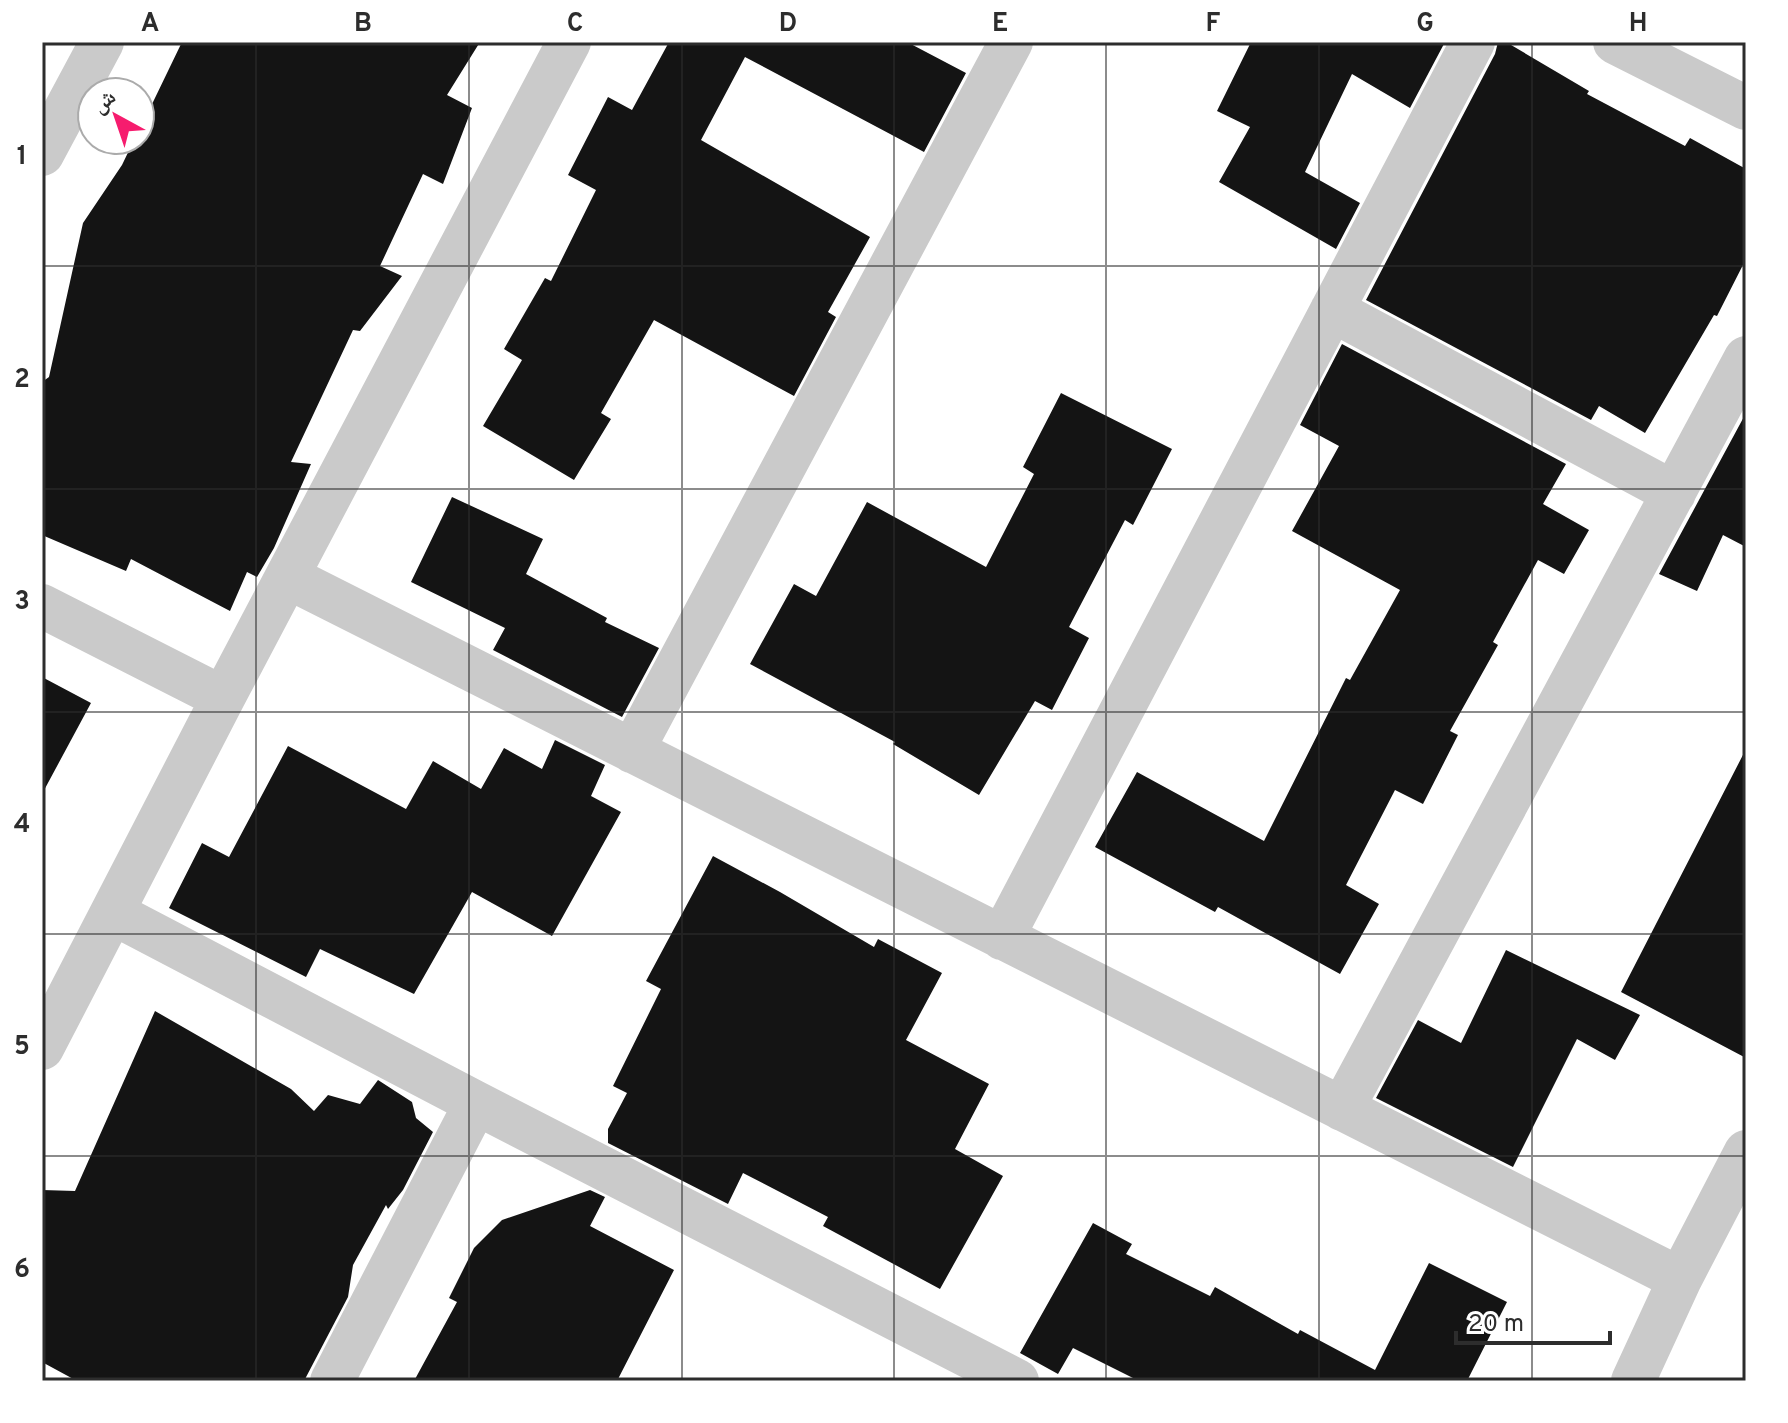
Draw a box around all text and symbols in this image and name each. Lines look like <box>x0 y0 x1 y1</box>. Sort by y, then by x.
text: A <box>141 8 159 41</box>
text: B <box>354 8 372 41</box>
text: C <box>567 8 583 41</box>
text: D <box>779 8 797 41</box>
text: E <box>992 8 1008 41</box>
text: F <box>1206 8 1221 41</box>
text: G <box>1416 8 1434 41</box>
text: H <box>1629 8 1647 41</box>
north arrow <box>76 76 156 156</box>
text: ش <box>87 85 122 120</box>
text: 1 <box>17 141 27 174</box>
text: 2 <box>14 364 30 397</box>
text: 3 <box>14 586 30 619</box>
text: 4 <box>14 809 30 842</box>
text: 5 <box>14 1031 30 1064</box>
text: 6 <box>14 1254 30 1287</box>
scale bar <box>1456 1295 1610 1345</box>
text: 20 m <box>1468 1310 1524 1340</box>

